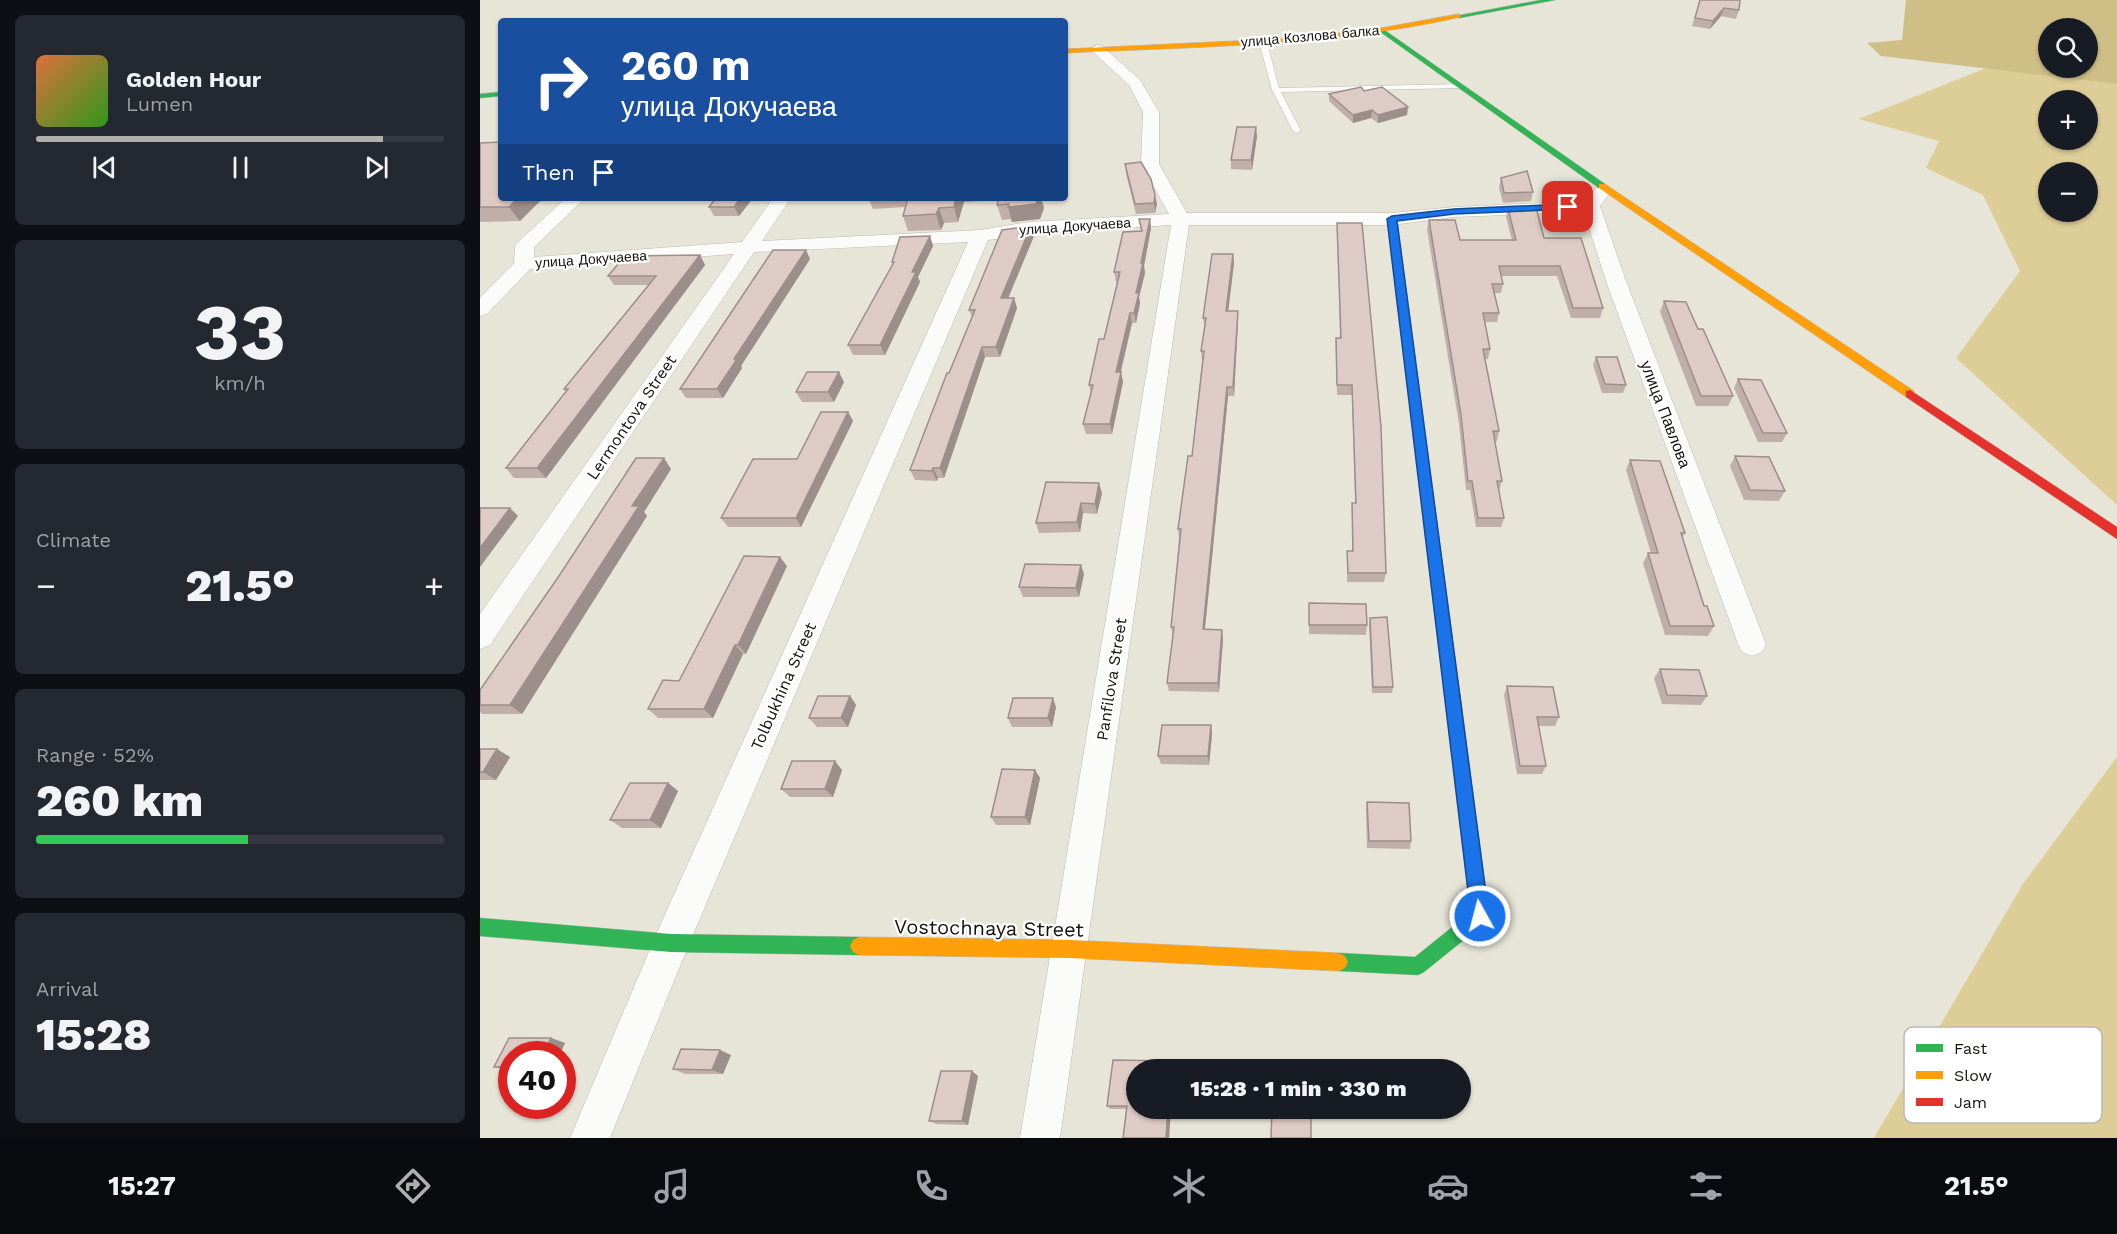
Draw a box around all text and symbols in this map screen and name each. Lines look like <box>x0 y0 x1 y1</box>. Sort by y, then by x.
map controls <box>2038 18 2098 222</box>
button: search <box>2038 18 2098 78</box>
street label: улица Козлова балка <box>1240 22 1380 50</box>
text: 260 m <box>621 41 751 90</box>
icon: right <box>522 42 600 120</box>
text: Golden Hour <box>126 67 261 92</box>
button: + <box>2038 90 2098 150</box>
text: улица Докучаева <box>621 91 837 123</box>
text: Lumen <box>126 92 193 116</box>
icon: previous <box>88 151 121 184</box>
icon: pause <box>224 151 257 184</box>
icon: next <box>360 151 393 184</box>
icon: arrive <box>587 156 620 189</box>
text: Then <box>522 160 575 185</box>
button: − <box>2038 162 2098 222</box>
pin <box>1542 181 1593 232</box>
icon: arrive <box>1551 190 1584 223</box>
street label: улица Докучаева <box>1019 214 1132 238</box>
street label: улица Докучаева <box>535 247 648 271</box>
text: 33 <box>194 286 286 378</box>
street label: Lermontova Street <box>583 351 680 483</box>
street label: улица Павлова <box>1636 358 1695 471</box>
text: km/h <box>214 371 266 395</box>
text: Climate <box>36 528 111 552</box>
text: 21.5° <box>185 559 295 612</box>
text: − <box>36 566 56 605</box>
text: + <box>424 566 444 605</box>
street label: Panfilova Street <box>1092 616 1131 742</box>
street label: Tolbukhina Street <box>747 619 820 753</box>
text: Range · 52% <box>36 743 154 767</box>
text: 260 km <box>36 774 203 827</box>
position arrow <box>1448 884 1512 948</box>
street label: Vostochnaya Street <box>894 914 1085 942</box>
text: Arrival <box>36 977 98 1001</box>
text: 15:28 <box>36 1008 151 1061</box>
legend <box>1904 1027 2102 1123</box>
text: Fast <box>1954 1039 1987 1058</box>
speed limit sign: 40 <box>498 1041 576 1119</box>
text: Slow <box>1954 1066 1992 1085</box>
text: 15:28 · 1 min · 330 m <box>1190 1076 1407 1101</box>
text: Jam <box>1954 1093 1987 1112</box>
icon: directions <box>392 1165 434 1207</box>
icon: music <box>651 1165 693 1207</box>
icon: phone <box>910 1165 952 1207</box>
icon: climate <box>1168 1165 1210 1207</box>
icon: car <box>1427 1165 1469 1207</box>
icon: filters <box>1685 1165 1727 1207</box>
text: 15:27 <box>108 1170 176 1202</box>
text: 21.5° <box>1944 1170 2009 1202</box>

